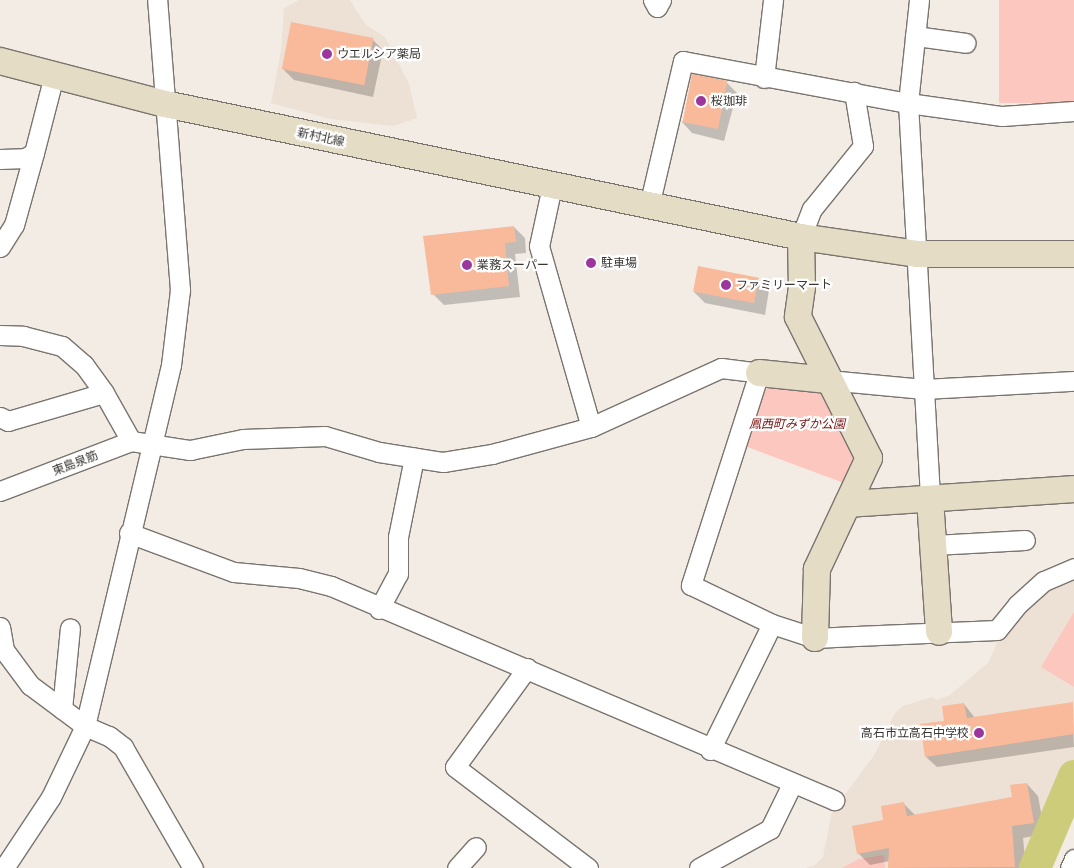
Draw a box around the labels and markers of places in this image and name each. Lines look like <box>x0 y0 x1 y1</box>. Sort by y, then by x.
place label: ウエルシア薬局 <box>337 47 421 61</box>
marker: ウエルシア薬局 <box>321 48 333 60</box>
place label: 桜珈琲 <box>711 94 747 108</box>
marker: 桜珈琲 <box>695 95 707 107</box>
place label: 駐車場 <box>601 256 637 270</box>
marker: 駐車場 <box>585 257 597 269</box>
place label: 業務スーパー <box>477 258 549 272</box>
marker: 業務スーパー <box>461 259 473 271</box>
place label: ファミリーマート <box>736 278 832 292</box>
marker: ファミリーマート <box>720 279 732 291</box>
place label: 高石市立高石中学校 <box>861 726 969 740</box>
marker: 高石市立高石中学校 <box>973 727 985 739</box>

